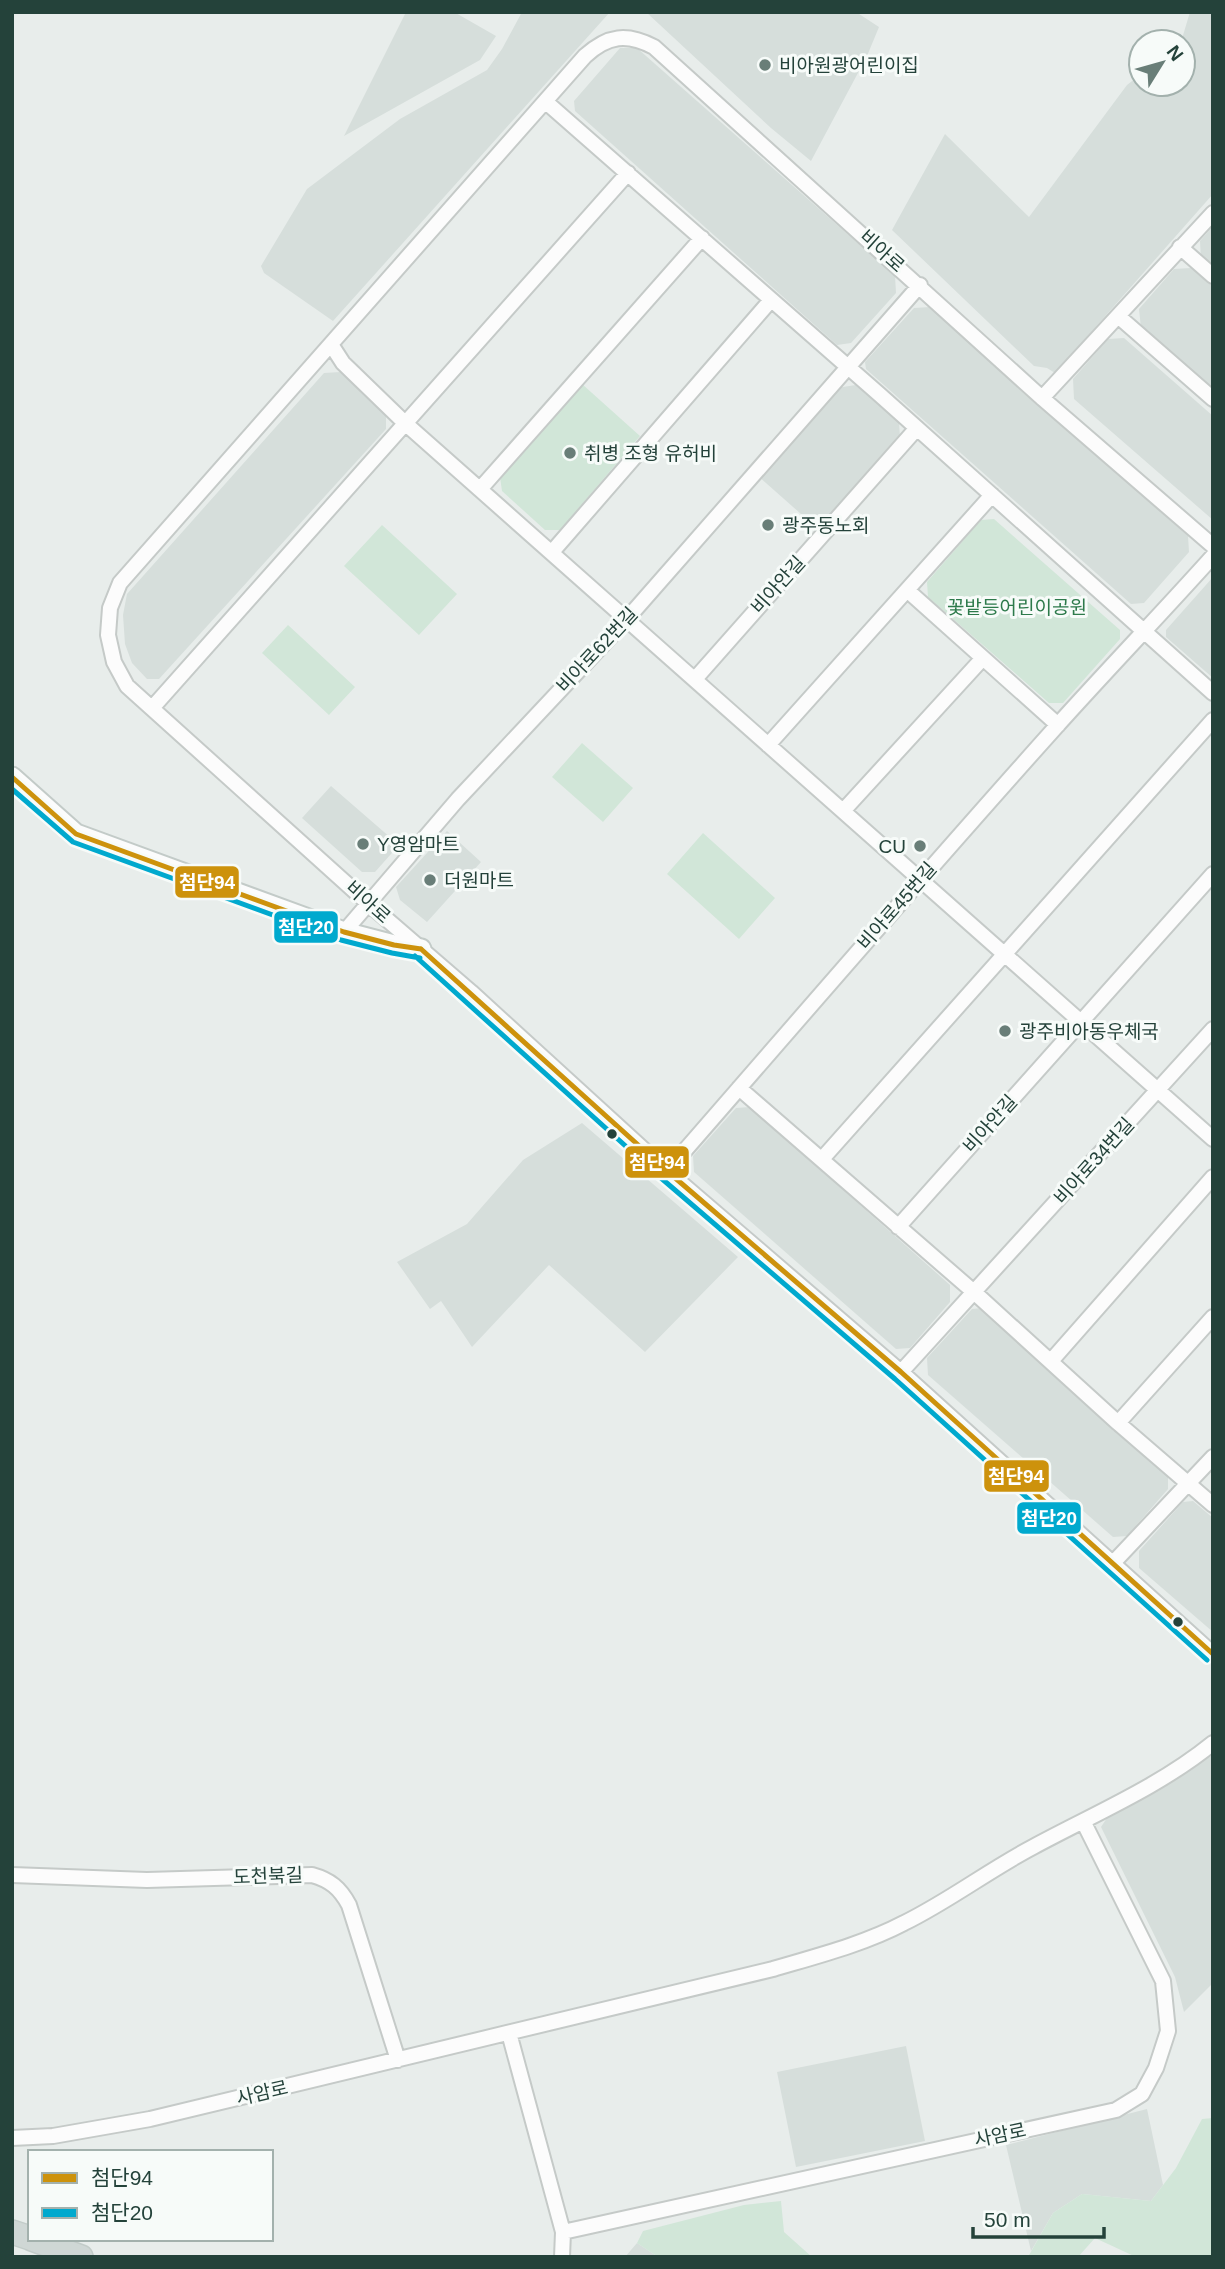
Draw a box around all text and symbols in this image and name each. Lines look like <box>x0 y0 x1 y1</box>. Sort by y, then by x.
north arrow <box>1127 28 1197 98</box>
text: N <box>1163 41 1188 65</box>
place label: 비아원광어린이집 <box>779 55 919 76</box>
marker: 비아원광어린이집 <box>757 57 773 73</box>
street label: 비아로 <box>855 226 909 276</box>
place label: 취병 조형 유허비 <box>584 443 717 464</box>
marker: 취병 조형 유허비 <box>562 445 578 461</box>
place label: 광주동노회 <box>782 515 869 536</box>
marker: 광주동노회 <box>760 517 776 533</box>
street label: 비아안길 <box>747 552 809 618</box>
park label: 꽃밭등어린이공원 <box>947 597 1087 618</box>
street label: 비아로62번길 <box>552 603 642 697</box>
place label: Y영암마트 <box>377 834 460 855</box>
marker: Y영암마트 <box>355 836 371 852</box>
place label: CU <box>879 836 906 857</box>
marker: CU <box>912 838 928 854</box>
street label: 비아로45번길 <box>853 858 941 954</box>
line badge: 첨단94 <box>174 865 240 899</box>
place label: 더원마트 <box>444 870 514 891</box>
text: 첨단94 <box>179 872 235 893</box>
marker: 더원마트 <box>422 872 438 888</box>
street label: 비아로 <box>341 877 395 927</box>
line badge: 첨단20 <box>273 910 339 944</box>
text: 첨단20 <box>278 917 334 938</box>
place label: 광주비아동우체국 <box>1019 1021 1159 1042</box>
marker: 광주비아동우체국 <box>997 1023 1013 1039</box>
street label: 비아안길 <box>959 1091 1021 1157</box>
street label: 비아로34번길 <box>1050 1114 1138 1208</box>
unlabelled marker <box>605 1127 619 1141</box>
line badge: 첨단94 <box>624 1145 690 1179</box>
text: 첨단94 <box>629 1152 685 1173</box>
line badge: 첨단94 <box>983 1459 1050 1493</box>
text: 첨단94 <box>988 1466 1044 1487</box>
line badge: 첨단20 <box>1016 1501 1082 1535</box>
text: 첨단20 <box>1021 1508 1077 1529</box>
unlabelled marker <box>1171 1615 1185 1629</box>
street label: 도천북길 <box>233 1864 303 1888</box>
street label: 사암로 <box>234 2077 290 2109</box>
street label: 사암로 <box>972 2119 1028 2151</box>
legend <box>28 2150 273 2241</box>
text: 첨단94 <box>91 2166 153 2189</box>
scale bar <box>973 2196 1104 2240</box>
text: 첨단20 <box>91 2201 153 2224</box>
text: 50 m <box>984 2208 1031 2231</box>

